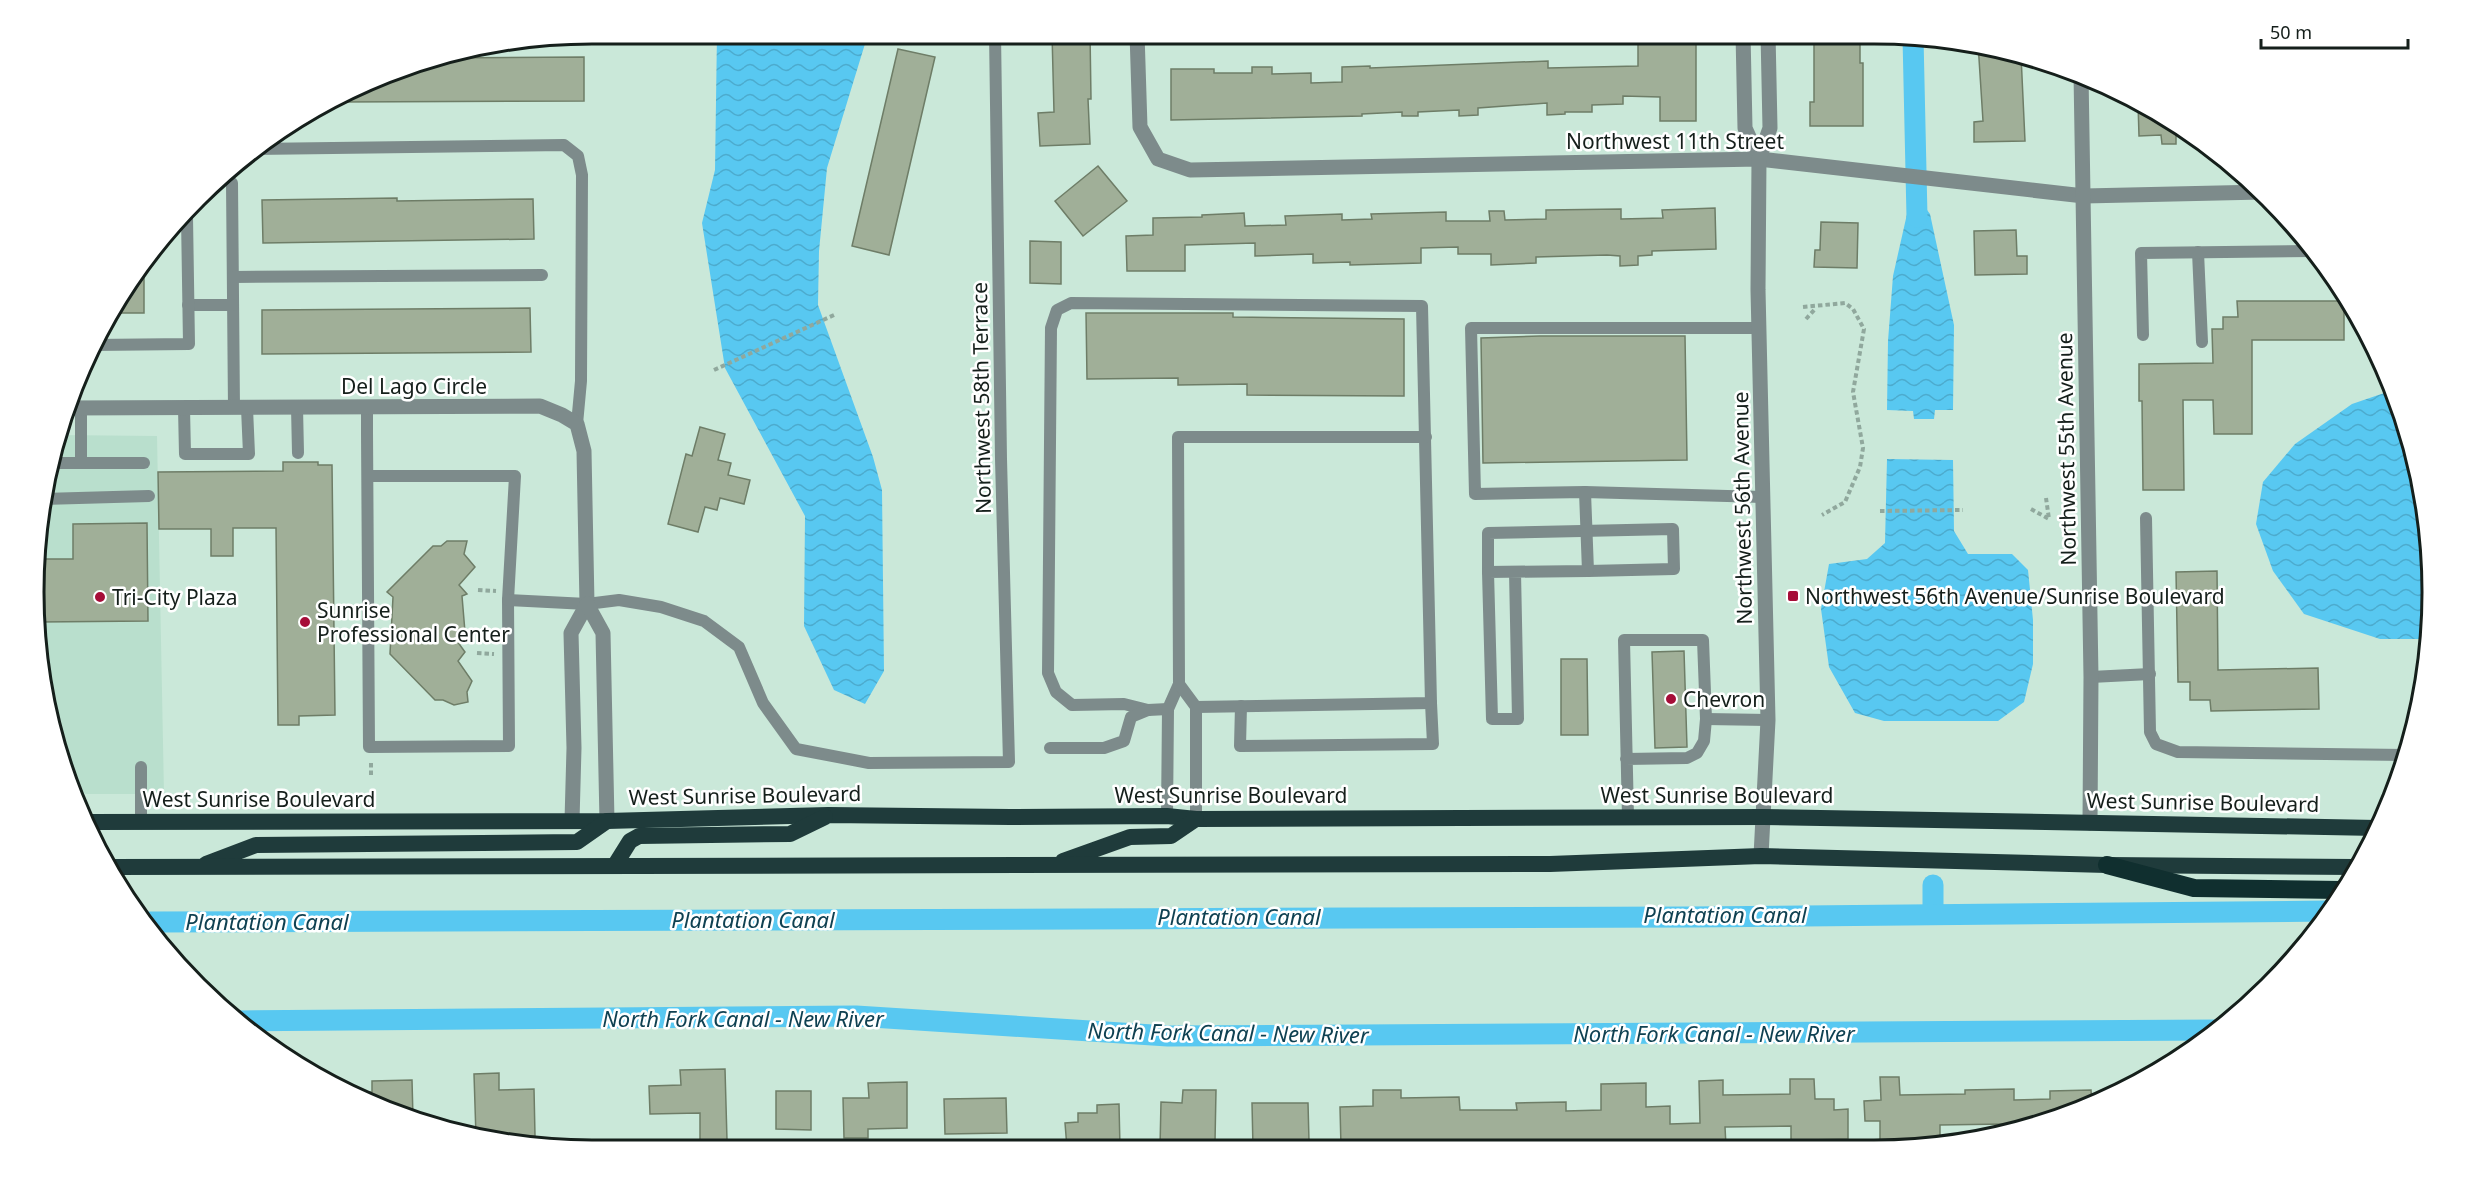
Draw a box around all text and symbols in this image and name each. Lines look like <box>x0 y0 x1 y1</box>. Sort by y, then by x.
scale bar <box>2261 12 2408 50</box>
text: 50 m <box>2270 20 2312 44</box>
street label: Northwest 11th Street <box>1566 127 1784 155</box>
street label: Northwest 58th Terrace <box>965 282 997 514</box>
street label: Northwest 55th Avenue <box>2050 332 2082 566</box>
street label: Del Lago Circle <box>341 372 487 400</box>
street label: Northwest 56th Avenue <box>1726 391 1758 625</box>
place label: Northwest 56th Avenue/Sunrise Boulevard <box>1805 582 2225 610</box>
place label: Tri-City Plaza <box>112 583 237 611</box>
marker: Northwest 56th Avenue/Sunrise Boulevard <box>1786 589 1800 603</box>
marker: Tri-City Plaza <box>93 590 107 604</box>
place label: Sunrise Professional Center <box>317 596 510 648</box>
marker: Sunrise Professional Center <box>298 615 312 629</box>
place label: Chevron <box>1683 685 1765 713</box>
marker: Chevron <box>1664 692 1678 706</box>
street label: West Sunrise Boulevard <box>628 779 862 811</box>
street label: West Sunrise Boulevard <box>1115 781 1347 809</box>
street label: West Sunrise Boulevard <box>1601 781 1833 809</box>
street label: West Sunrise Boulevard <box>143 785 375 813</box>
street label: West Sunrise Boulevard <box>2086 786 2320 818</box>
water label: Plantation Canal <box>1643 899 1808 929</box>
water label: Plantation Canal <box>1157 901 1322 931</box>
water label: Plantation Canal <box>671 904 836 934</box>
water label: Plantation Canal <box>185 906 350 936</box>
water label: North Fork Canal - New River <box>602 1003 885 1033</box>
water label: North Fork Canal - New River <box>1087 1015 1370 1049</box>
water label: North Fork Canal - New River <box>1573 1018 1856 1048</box>

